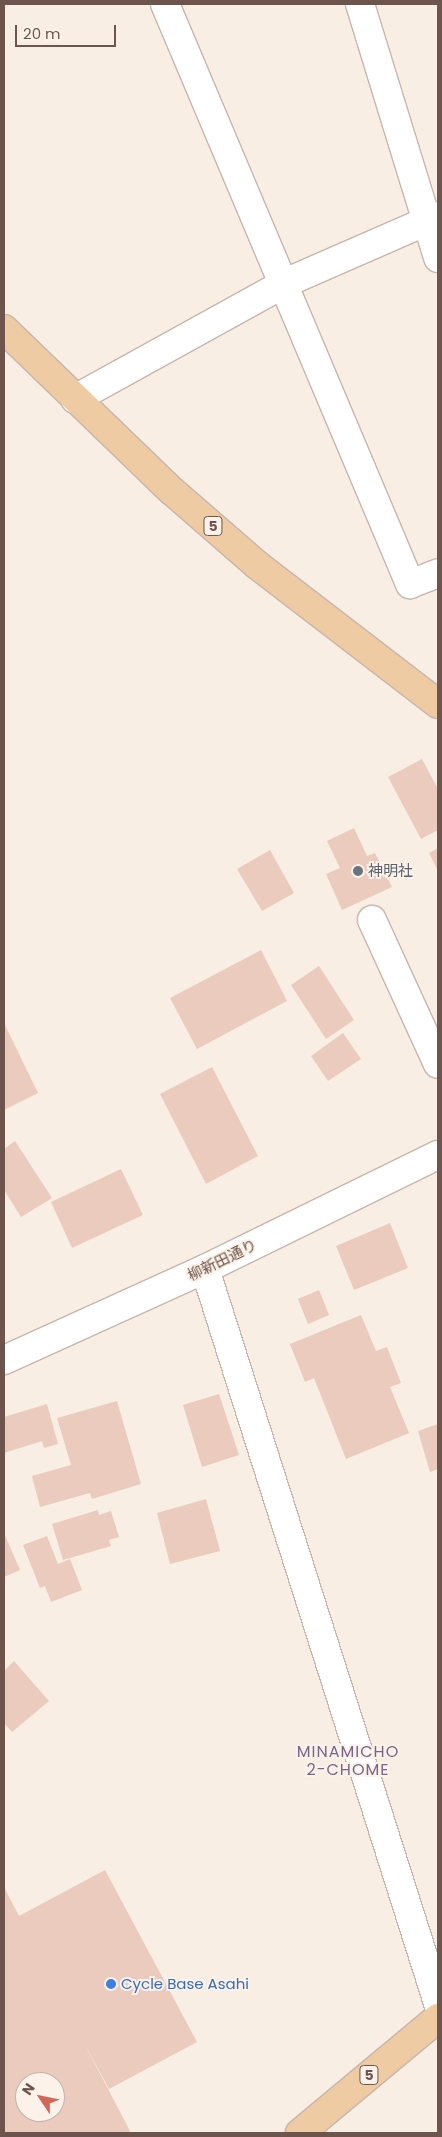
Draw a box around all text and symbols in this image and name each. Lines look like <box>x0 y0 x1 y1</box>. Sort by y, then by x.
scale bar <box>18 15 119 47</box>
text: 20 m <box>23 23 61 44</box>
road number: 5 <box>203 514 223 538</box>
place label: 神明社 <box>368 862 413 880</box>
marker: 神明社 <box>352 865 364 877</box>
street label: 柳新田通り <box>184 1235 260 1285</box>
district label: MINAMICHO 2-CHOME <box>296 1742 400 1780</box>
place label: Cycle Base Asahi <box>121 1975 249 1993</box>
marker: Cycle Base Asahi <box>105 1978 117 1990</box>
road number: 5 <box>359 2064 379 2086</box>
north arrow <box>15 2072 65 2122</box>
text: N <box>17 2079 40 2099</box>

